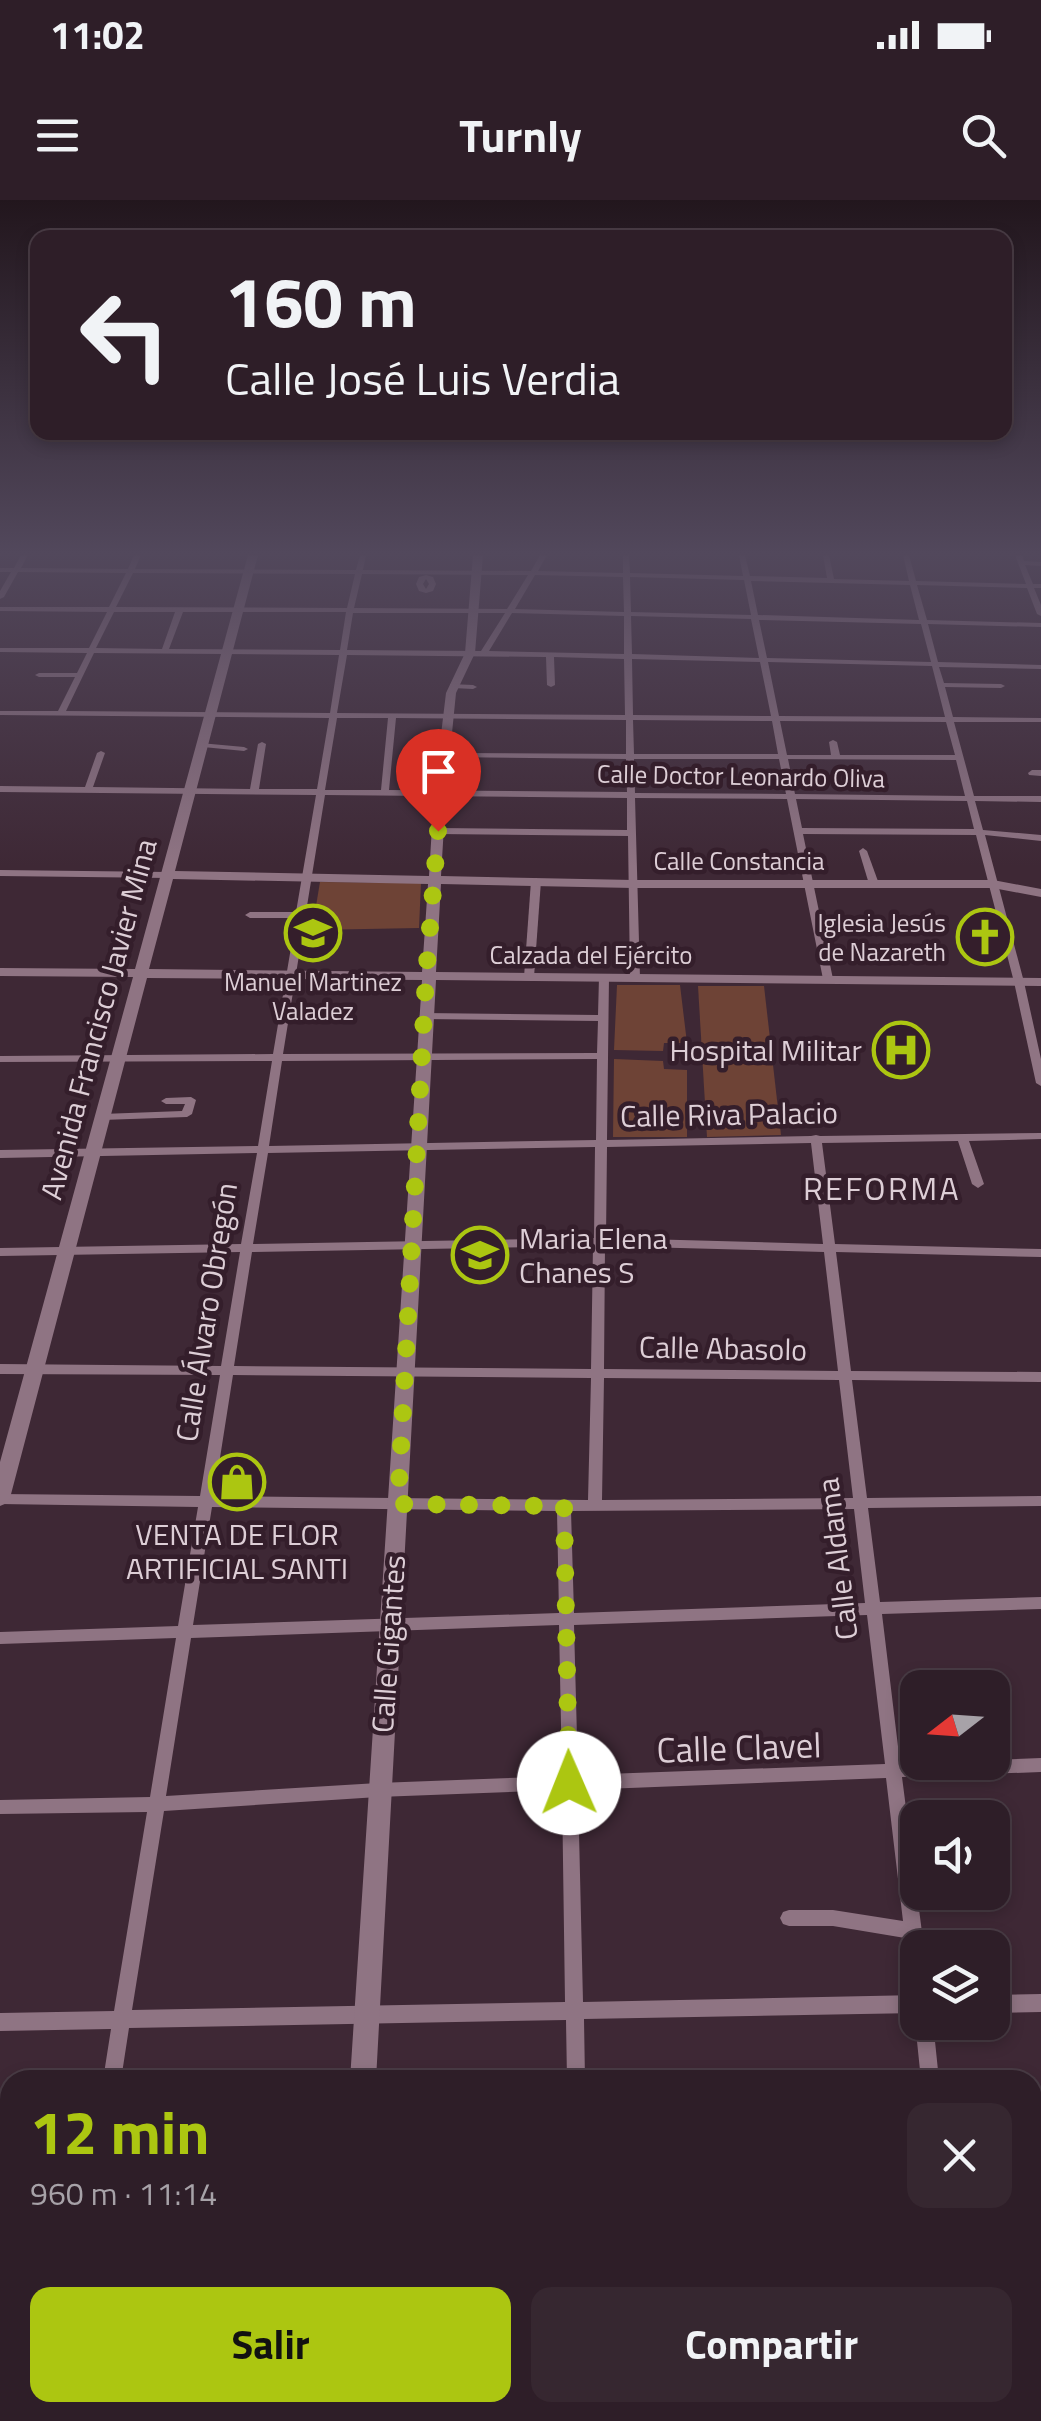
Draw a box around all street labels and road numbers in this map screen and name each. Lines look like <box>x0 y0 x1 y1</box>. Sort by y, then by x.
street label: Calle Doctor Leonardo Oliva <box>597 754 886 798</box>
street label: Avenida Francisco Javier Mina <box>28 833 168 1205</box>
street label: Calle Constancia <box>653 842 825 880</box>
street label: Calzada del Ejército <box>490 936 692 974</box>
street label: Calle Riva Palacio <box>620 1089 838 1139</box>
street label: Calle Álvaro Obregón <box>163 1179 249 1445</box>
street label: Calle Abasolo <box>639 1324 807 1372</box>
street label: Calle Aldama <box>804 1475 870 1643</box>
street label: Calle Gigantes <box>359 1554 417 1734</box>
street label: Calle Clavel <box>656 1717 822 1777</box>

